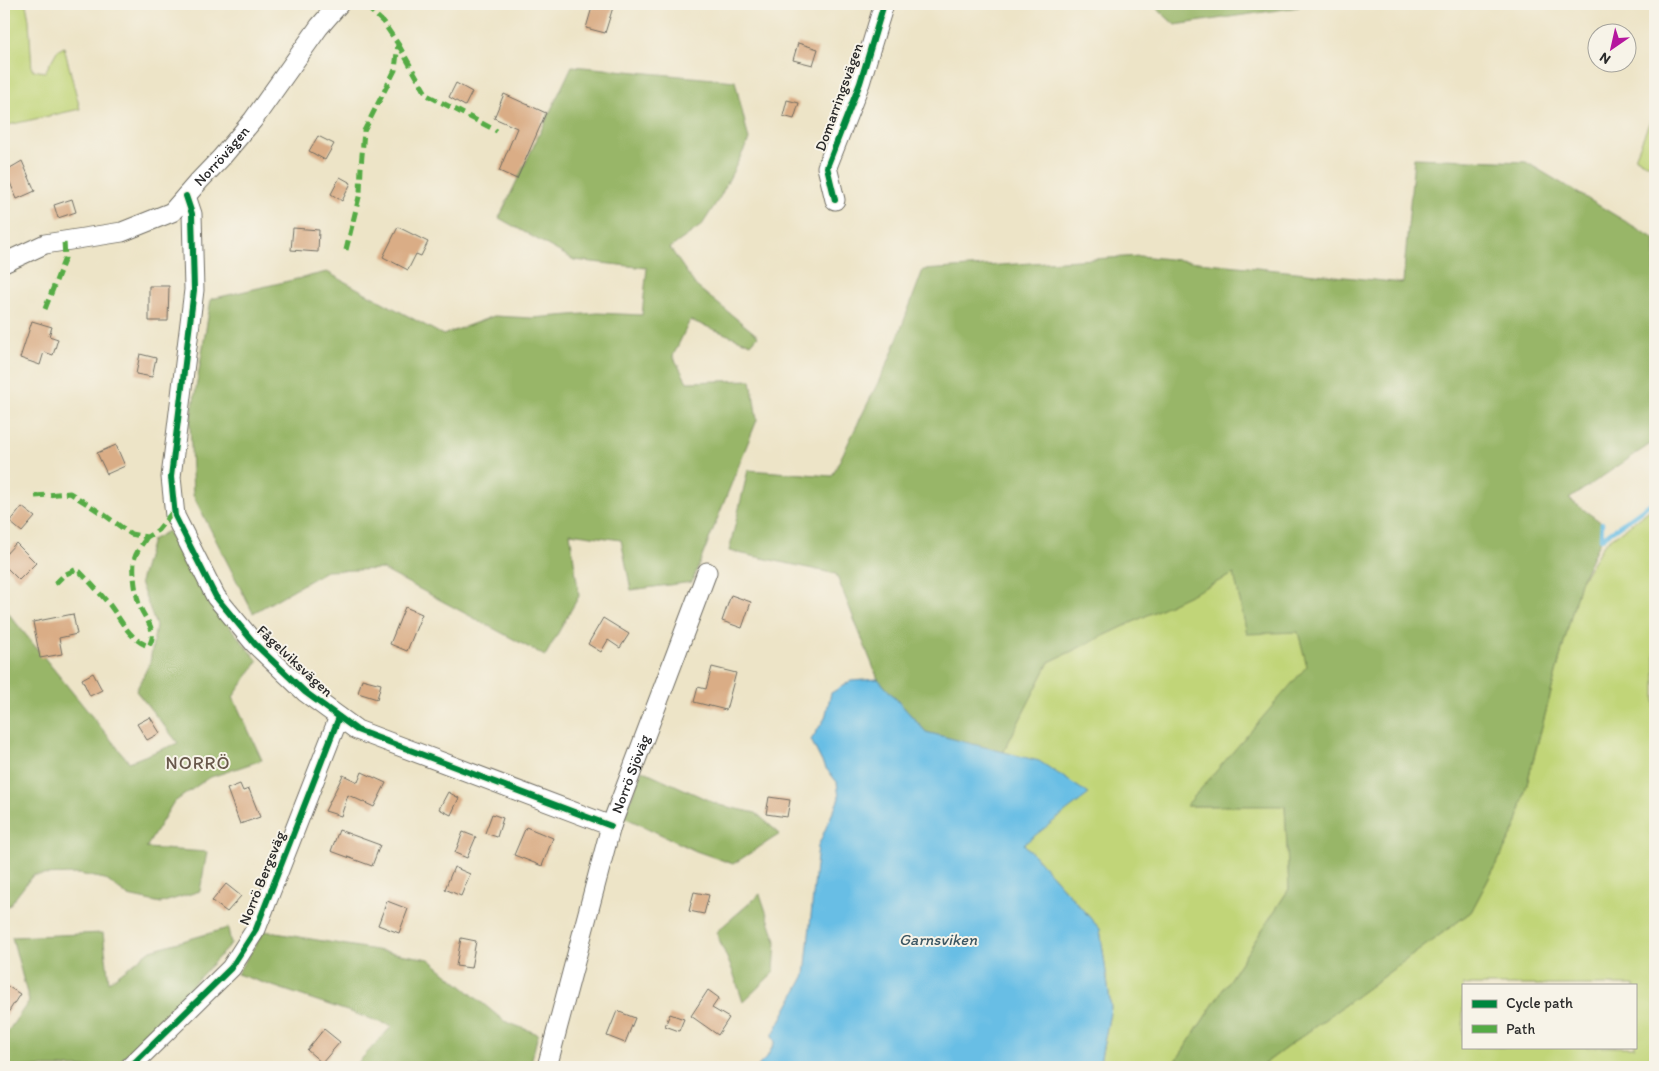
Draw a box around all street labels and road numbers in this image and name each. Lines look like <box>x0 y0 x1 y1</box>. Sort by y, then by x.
street label: Domarringsvägen <box>811 40 867 154</box>
street label: Norrövägen <box>190 122 253 190</box>
street label: Fågelviksvägen <box>253 621 337 701</box>
street label: Norrö Sjöväg <box>608 732 654 816</box>
street label: Norrö Bergsväg <box>235 828 289 928</box>

